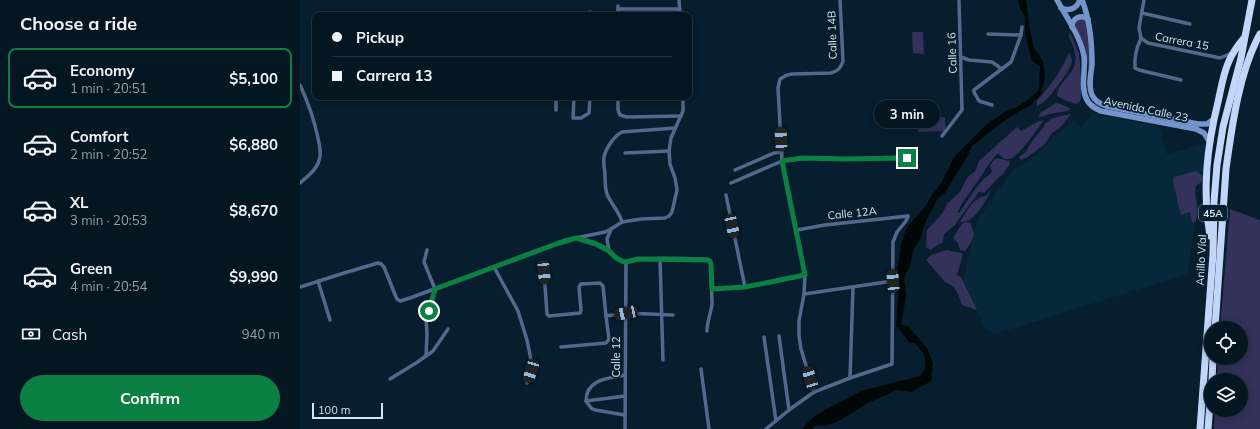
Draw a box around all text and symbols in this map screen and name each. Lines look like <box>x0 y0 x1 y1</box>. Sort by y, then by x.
street label: Calle 14B <box>824 10 840 60</box>
text: Choose a ride <box>20 12 137 35</box>
text: Pickup <box>356 28 404 47</box>
street label: Carrera 15 <box>1154 29 1210 53</box>
street label: Calle 16 <box>944 32 960 74</box>
icon: car <box>22 60 58 96</box>
text: Economy <box>70 61 135 80</box>
text: Carrera 13 <box>356 66 432 85</box>
text: $5,100 <box>229 69 278 88</box>
text: 1 min · 20:51 <box>70 80 147 96</box>
street label: Avenida Calle 23 <box>1103 93 1189 125</box>
callout: 3 min <box>874 100 940 128</box>
text: 3 min <box>890 106 924 122</box>
icon: car <box>22 126 58 162</box>
text: Comfort <box>70 127 128 146</box>
car <box>774 127 788 151</box>
text: $6,880 <box>229 135 278 154</box>
text: 2 min · 20:52 <box>70 146 147 162</box>
route end <box>898 149 916 167</box>
icon: car <box>22 192 58 228</box>
text: XL <box>70 193 88 212</box>
text: $8,670 <box>229 201 278 220</box>
street label: Calle 12A <box>827 203 877 223</box>
road number: 45A <box>1199 205 1227 221</box>
text: 3 min · 20:53 <box>70 212 147 228</box>
car <box>724 213 740 239</box>
street label: Anillo Víal <box>1193 234 1209 286</box>
icon: car <box>22 258 58 294</box>
text: Green <box>70 259 112 278</box>
car <box>537 260 551 284</box>
text: $9,990 <box>229 267 278 286</box>
car <box>886 269 900 293</box>
text: 4 min · 20:54 <box>70 278 147 294</box>
route start <box>420 302 438 320</box>
car <box>613 305 639 321</box>
map controls <box>1204 321 1248 417</box>
button: locate <box>1204 321 1248 365</box>
icon: cash <box>20 323 42 345</box>
text: Cash <box>52 325 87 344</box>
text: 940 m <box>242 326 280 342</box>
street label: Calle 12 <box>609 336 623 378</box>
car <box>522 358 540 384</box>
car <box>801 365 819 391</box>
button: layers <box>1204 373 1248 417</box>
button: Confirm <box>20 375 280 421</box>
scale bar <box>312 401 383 420</box>
text: 100 m <box>318 403 350 417</box>

